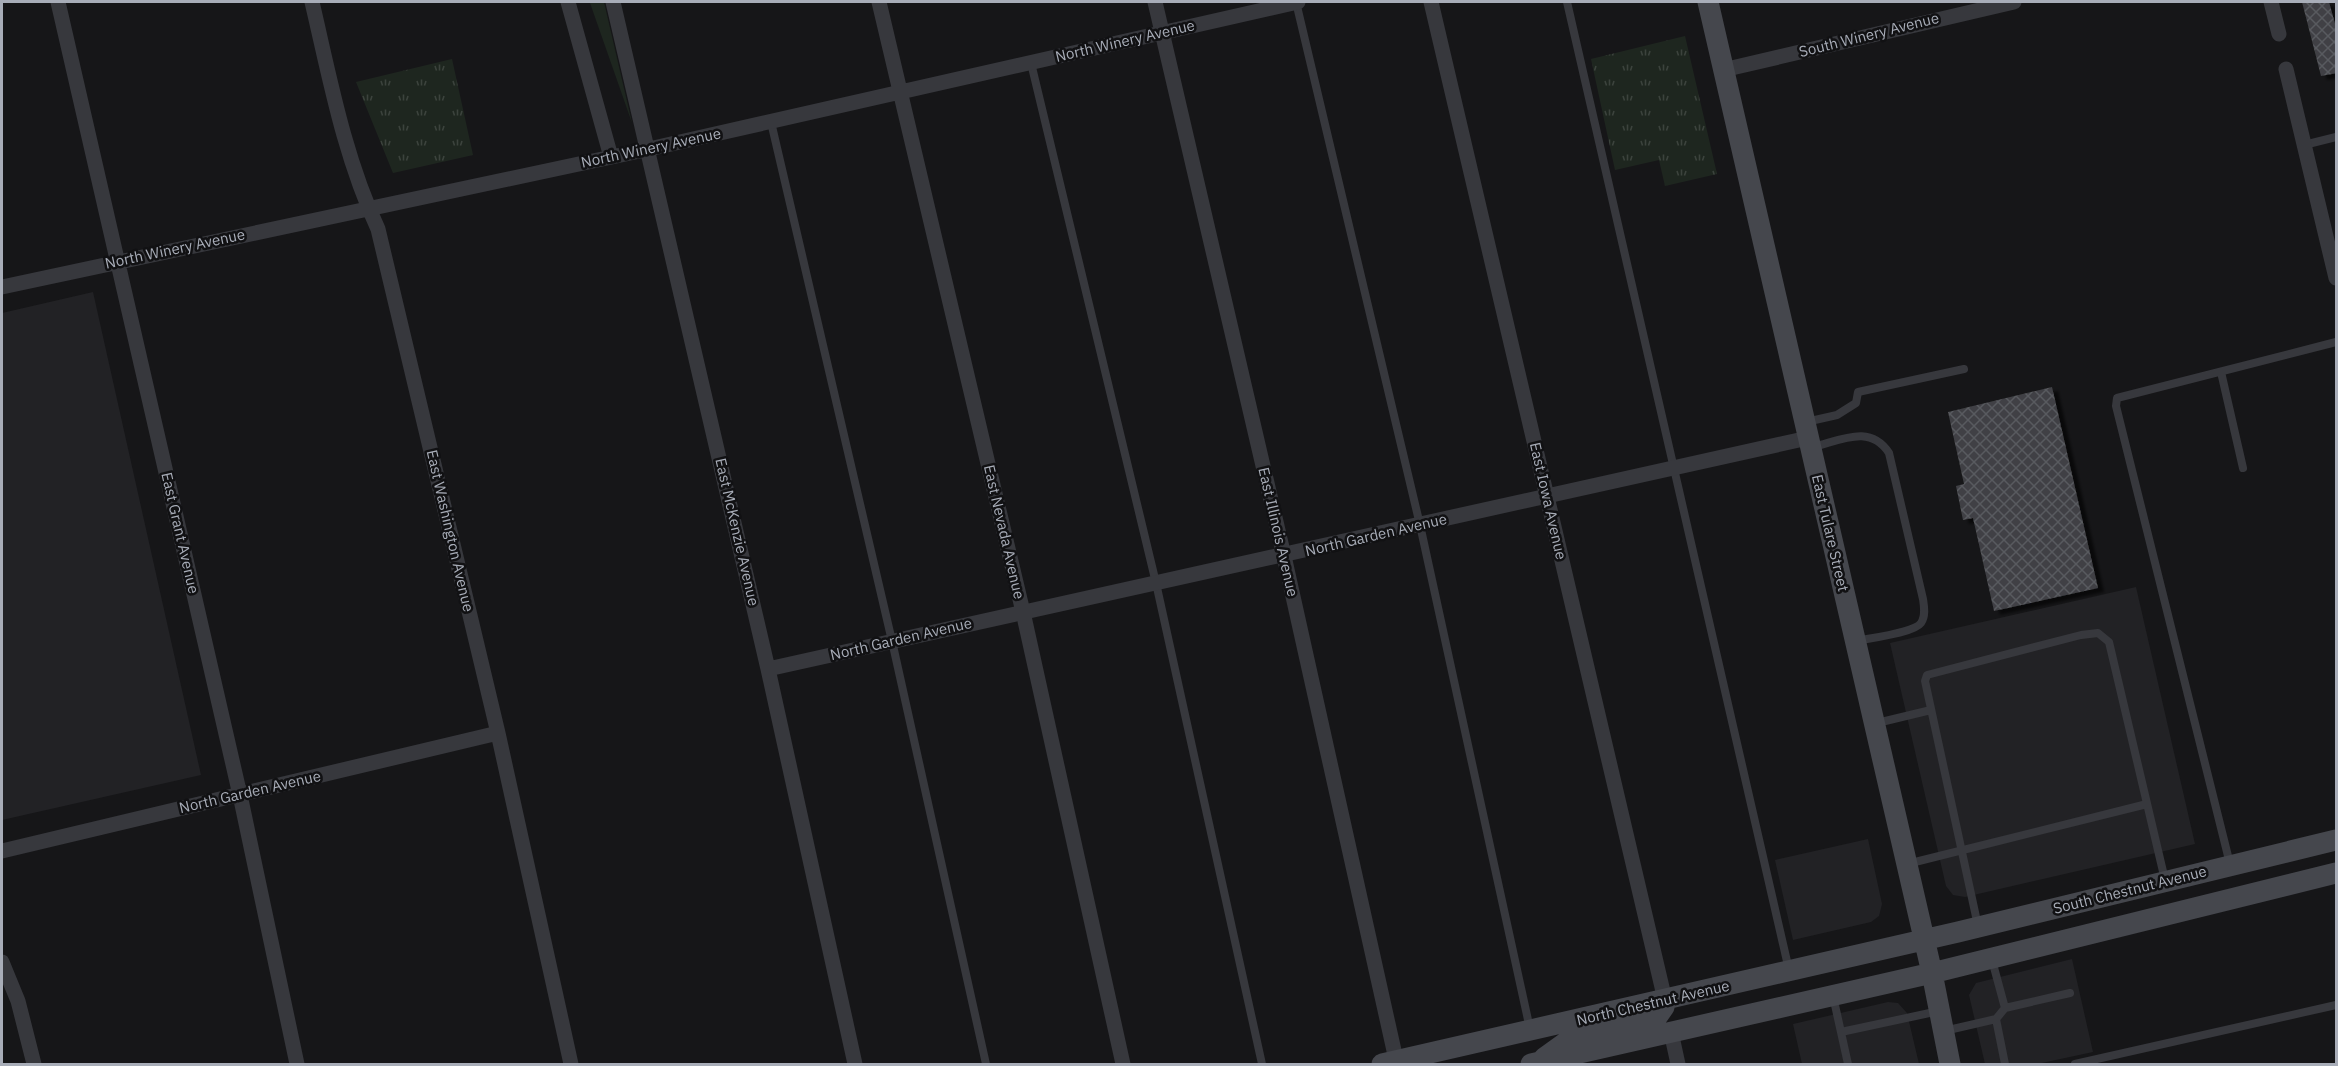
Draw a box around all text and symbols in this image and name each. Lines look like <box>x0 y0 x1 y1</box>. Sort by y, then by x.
street label: South Winery Avenue <box>1797 8 1941 61</box>
street label: North Winery Avenue <box>1053 15 1196 66</box>
street label: North Winery Avenue <box>579 123 723 172</box>
street label: North Winery Avenue <box>103 224 247 273</box>
street label: East Iowa Avenue <box>1526 440 1571 562</box>
street label: East Washington Avenue <box>423 448 478 614</box>
street label: East McKenzie Avenue <box>711 456 764 608</box>
street label: East Nevada Avenue <box>980 463 1029 601</box>
street label: East Illinois Avenue <box>1254 465 1303 598</box>
street label: East Grant Avenue <box>157 470 204 595</box>
street label: East Tulare Street <box>1808 473 1853 593</box>
street label: North Garden Avenue <box>1303 509 1449 560</box>
street label: North Garden Avenue <box>828 613 974 664</box>
street label: North Garden Avenue <box>177 766 323 817</box>
street label: South Chestnut Avenue <box>2051 861 2209 918</box>
street label: North Chestnut Avenue <box>1575 976 1731 1029</box>

